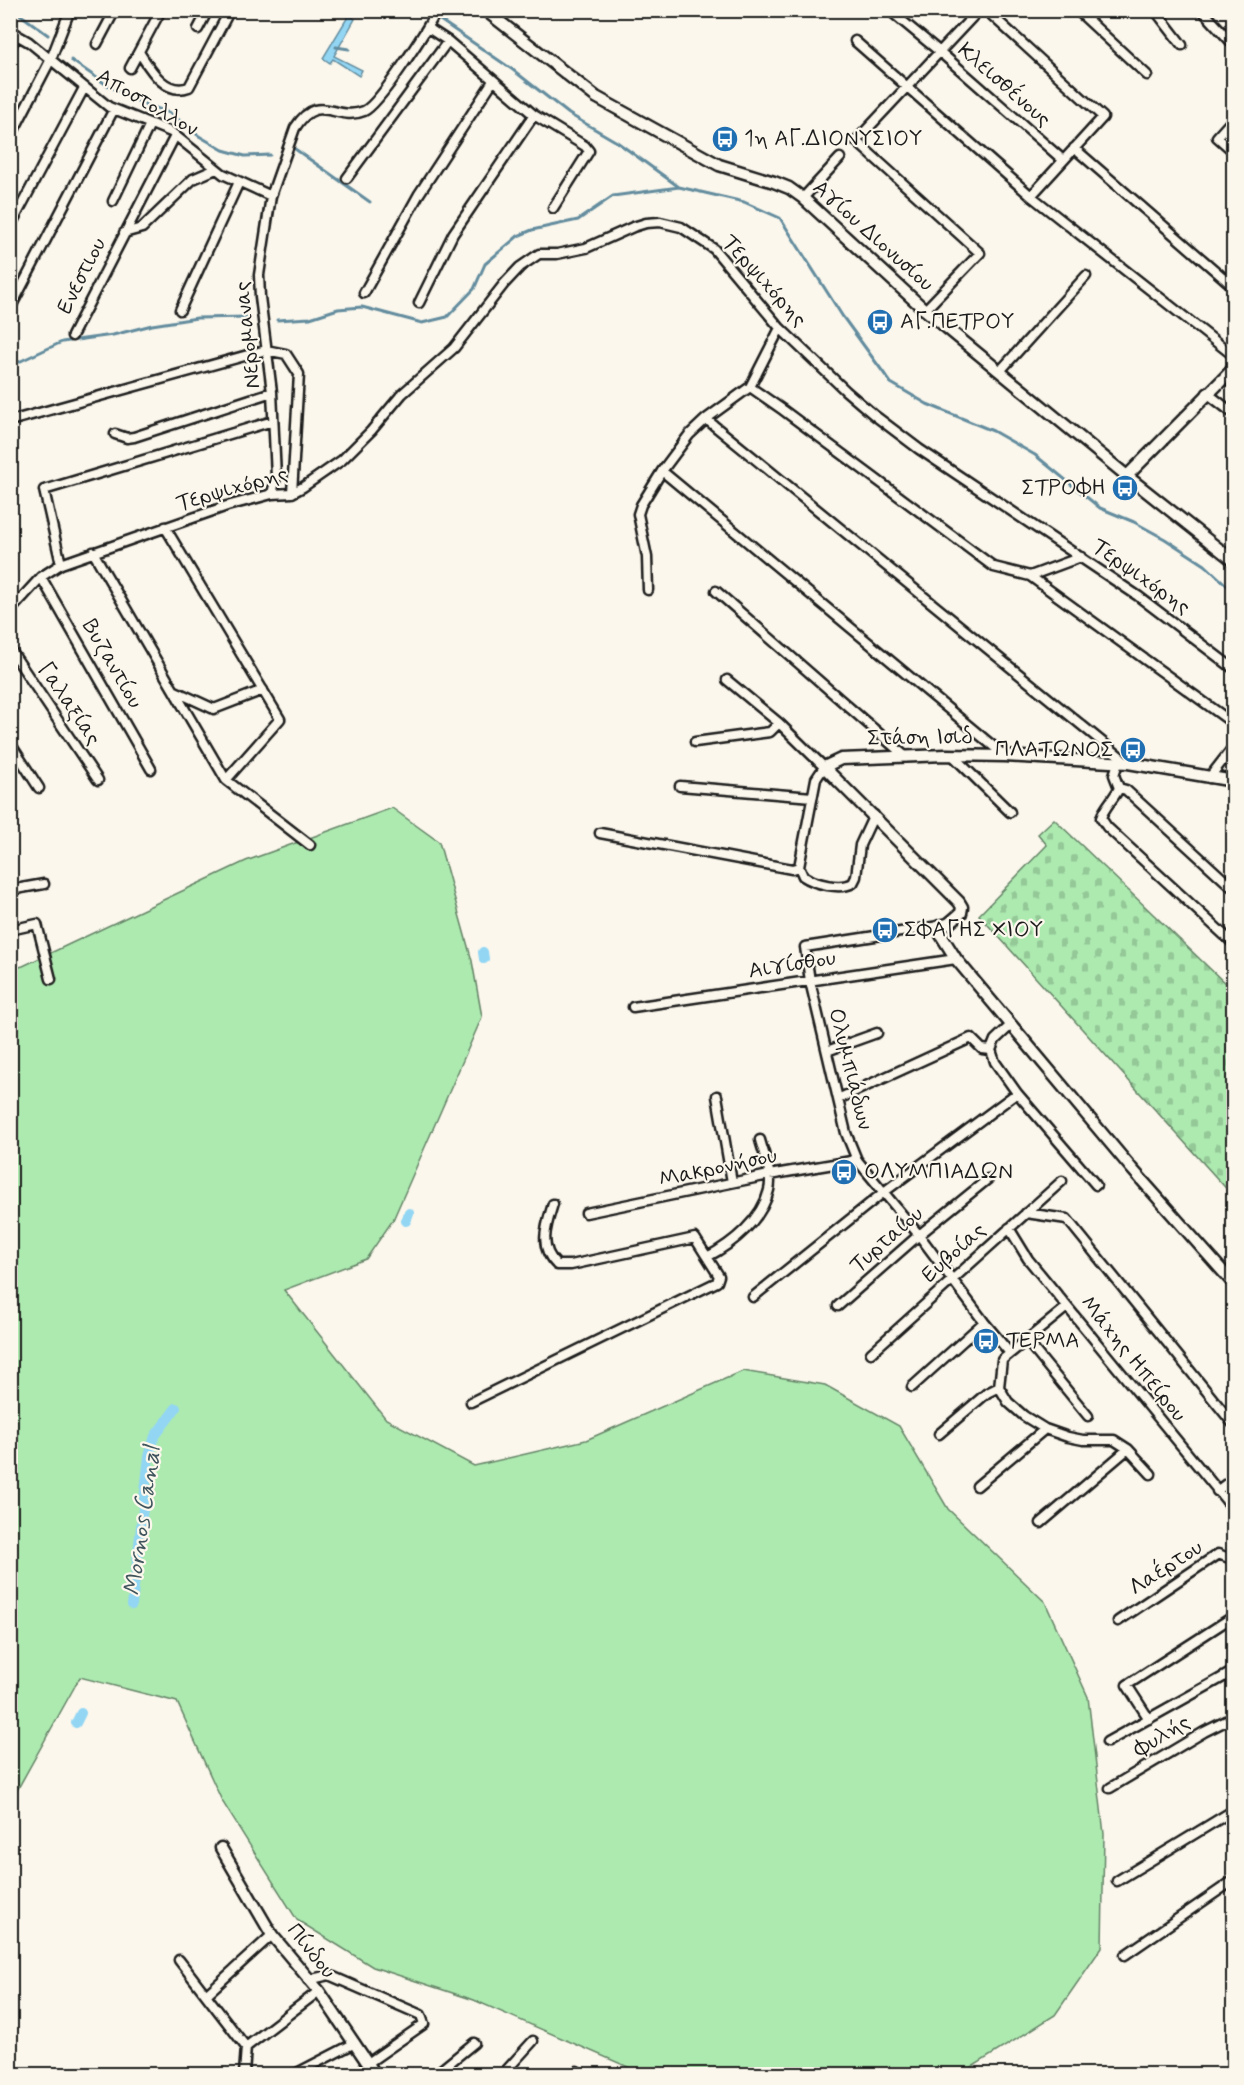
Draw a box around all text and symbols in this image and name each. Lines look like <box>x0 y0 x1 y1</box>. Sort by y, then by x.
street label: Κλεισθένους <box>951 36 1057 133</box>
street label: Αποστολλον <box>91 63 203 144</box>
bus stop icon: 1η ΑΓ.ΔΙΟΝΥΣΙΟΥ <box>710 124 740 154</box>
place label: 1η ΑΓ.ΔΙΟΝΥΣΙΟΥ <box>744 125 922 153</box>
street label: Αγίου Διονυσίου <box>807 174 940 298</box>
street label: Τερψιχόρης <box>715 229 813 333</box>
street label: Ενεστιου <box>51 233 113 319</box>
street label: Νερομανας <box>228 280 268 390</box>
bus stop icon: ΑΓ.ΠΕΤΡΟΥ <box>865 307 895 337</box>
place label: ΑΓ.ΠΕΤΡΟΥ <box>900 308 1014 336</box>
street label: Τερψιχόρης <box>173 460 291 518</box>
bus stop icon: ΣΤΡΟΦΗ <box>1110 473 1140 503</box>
place label: ΣΤΡΟΦΗ <box>1022 474 1106 502</box>
street label: Τερψιχόρης <box>1086 533 1196 621</box>
street label: Βυζαντίου <box>75 614 149 714</box>
street label: Γαλαξίας <box>31 657 107 751</box>
street label: Στάση Ισιδ <box>867 723 973 753</box>
bus stop icon: ΠΛΑΤΩΝΟΣ <box>1118 735 1148 765</box>
place label: ΠΛΑΤΩΝΟΣ <box>995 736 1114 764</box>
bus stop icon: ΣΦΑΓΗΣ ΧΙΟΥ <box>870 915 900 945</box>
place label: ΣΦΑΓΗΣ ΧΙΟΥ <box>904 916 1043 944</box>
street label: Αιγίσθου <box>746 944 838 986</box>
street label: Ολυμπιάδων <box>821 1005 879 1133</box>
street label: Μακρονήσου <box>656 1142 780 1194</box>
bus stop icon: ΟΛΥΜΠΙΑΔΩΝ <box>829 1157 859 1187</box>
place label: ΟΛΥΜΠΙΑΔΩΝ <box>864 1158 1013 1186</box>
street label: Τυρταίου <box>844 1200 930 1280</box>
street label: Ευβοίας <box>916 1217 992 1289</box>
street label: Μάχης Ηπείρου <box>1074 1290 1192 1428</box>
bus stop icon: ΤΕΡΜΑ <box>971 1326 1001 1356</box>
place label: ΤΕΡΜΑ <box>1006 1327 1080 1355</box>
water label: Mornos Canal <box>117 1442 169 1598</box>
street label: Λαέρτου <box>1123 1533 1208 1602</box>
street label: Φυλής <box>1128 1708 1195 1764</box>
street label: Πίνδου <box>280 1918 342 1984</box>

